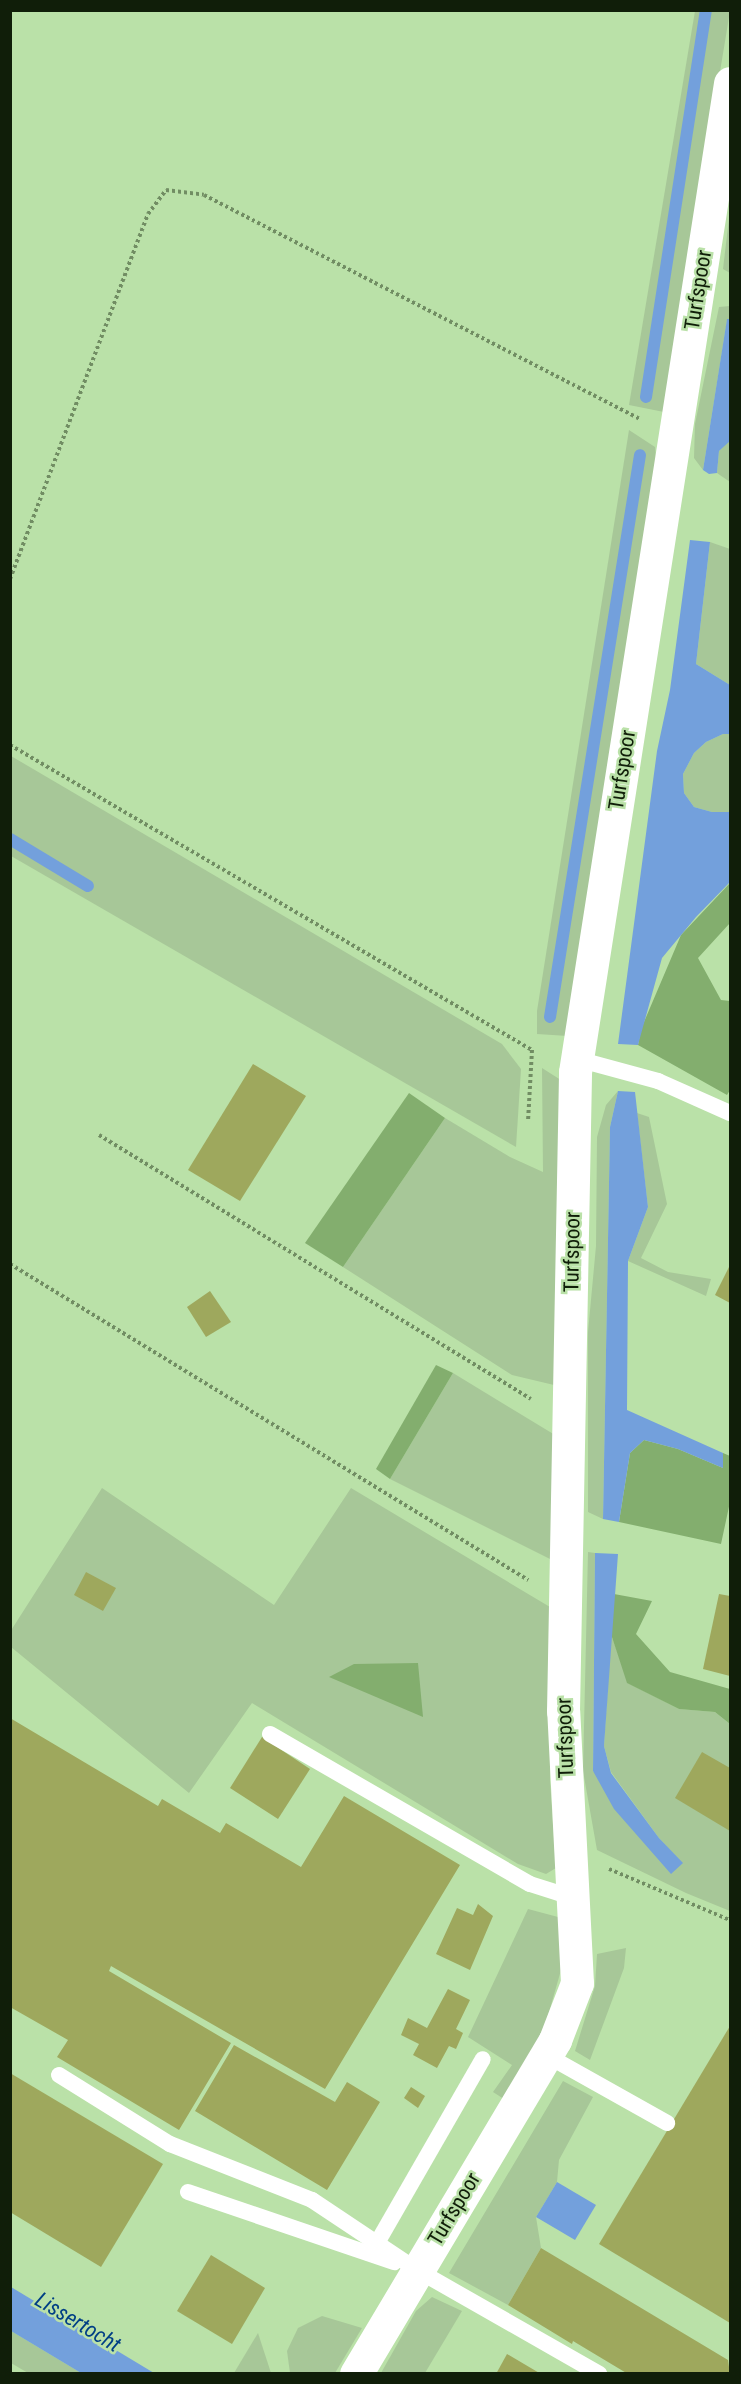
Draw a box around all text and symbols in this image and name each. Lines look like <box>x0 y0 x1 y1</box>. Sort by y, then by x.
street label: Turfspoor <box>679 248 717 332</box>
street label: Turfspoor <box>603 728 641 812</box>
street label: Turfspoor <box>559 1211 585 1293</box>
street label: Turfspoor <box>551 1697 579 1779</box>
street label: Turfspoor <box>422 2168 486 2250</box>
water label: Lissertocht <box>31 2286 125 2358</box>

